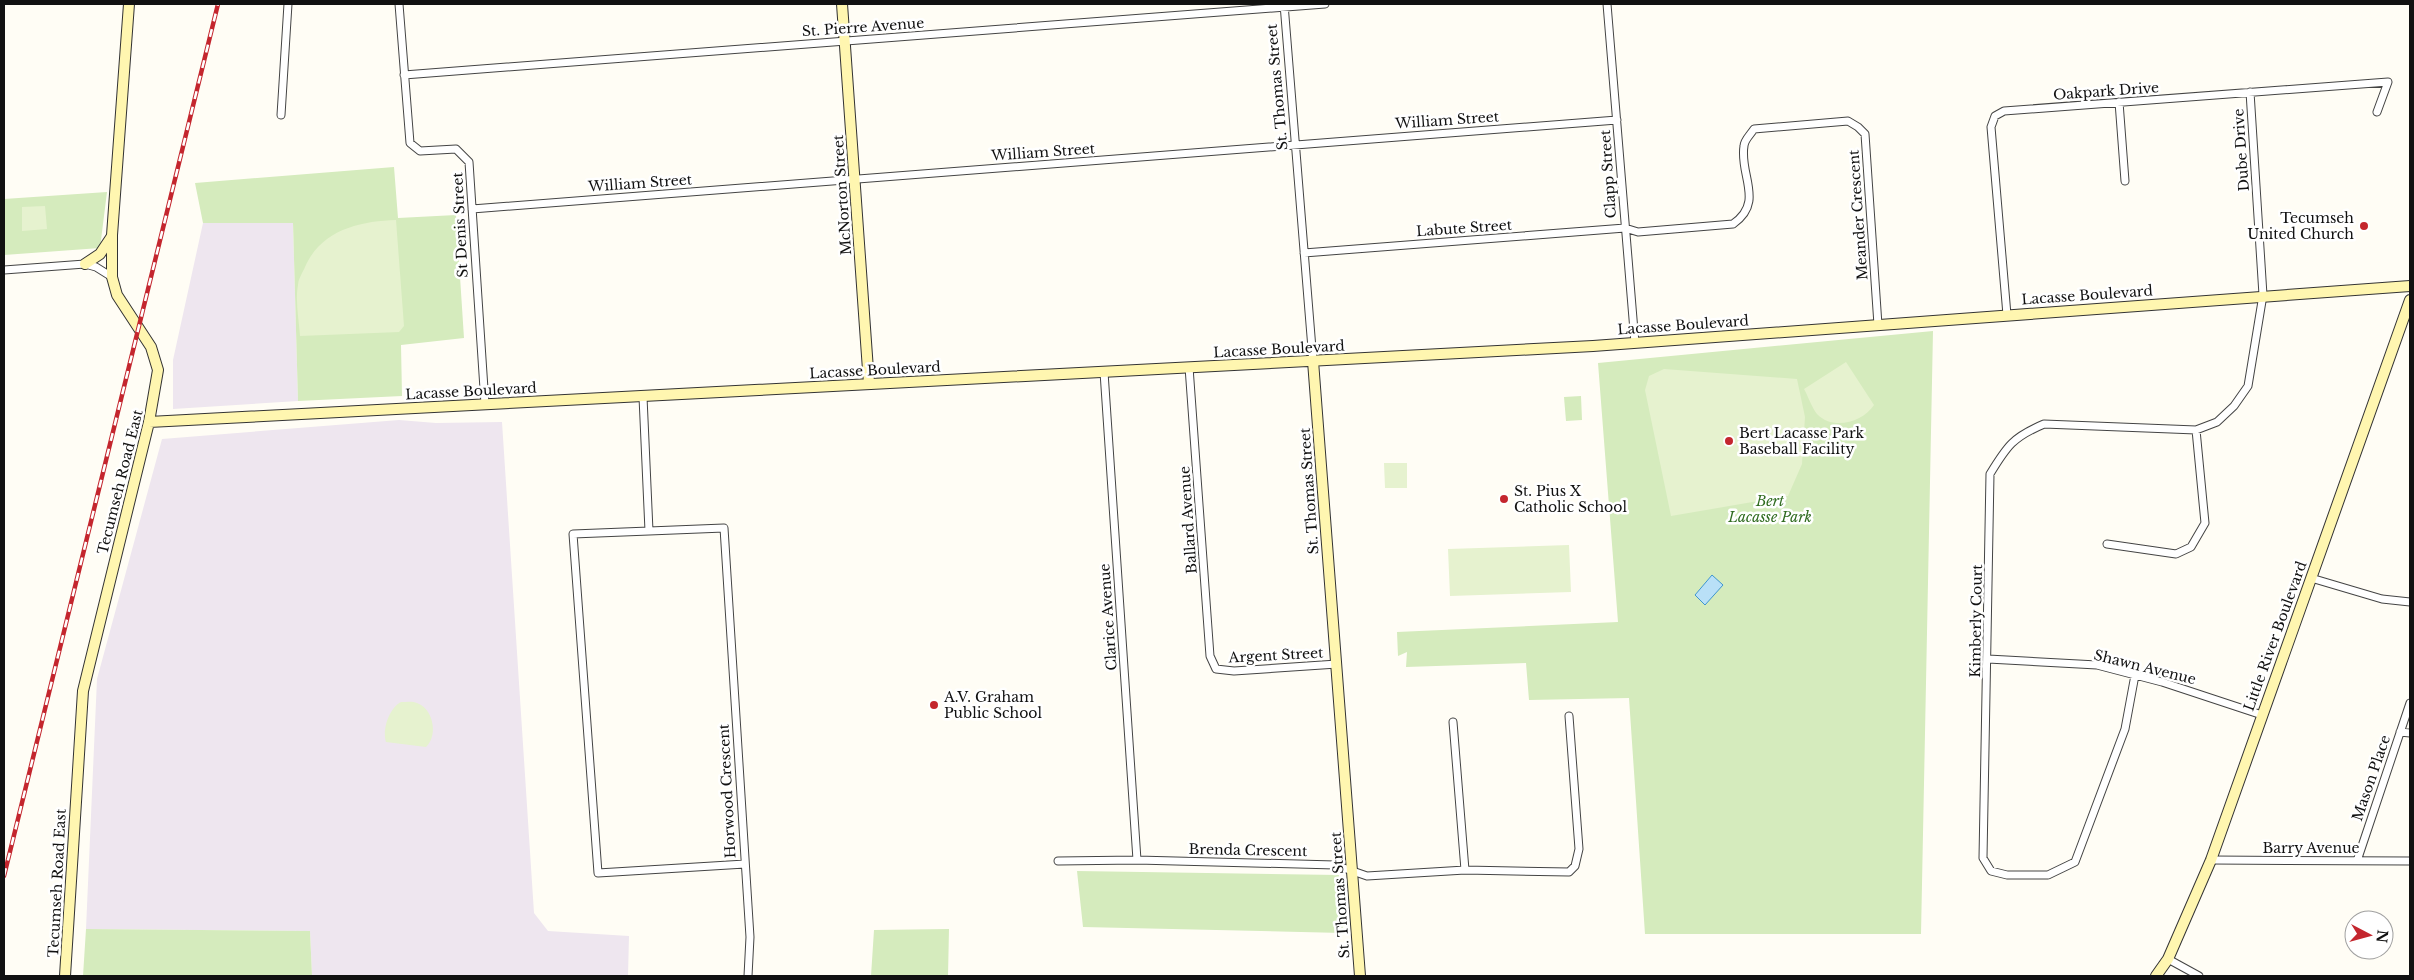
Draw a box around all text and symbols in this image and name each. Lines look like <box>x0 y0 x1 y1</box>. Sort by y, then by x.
street label: St. Pierre Avenue <box>801 14 925 40</box>
street label: St. Thomas Street <box>1262 22 1291 151</box>
street label: Oakpark Drive <box>2053 78 2159 104</box>
street label: William Street <box>1394 107 1500 133</box>
street label: Dube Drive <box>2229 108 2253 192</box>
street label: Clapp Street <box>1596 128 1620 219</box>
street label: McNorton Street <box>829 133 855 256</box>
street label: William Street <box>990 139 1096 165</box>
street label: Meander Crescent <box>1844 148 1872 281</box>
street label: William Street <box>587 170 693 196</box>
street label: St Denis Street <box>448 171 472 278</box>
place label: Tecumseh United Church <box>2247 209 2354 243</box>
street label: Labute Street <box>1416 216 1513 240</box>
marker: Tecumseh United Church <box>2358 220 2370 232</box>
street label: Lacasse Boulevard <box>2021 281 2154 309</box>
street label: Lacasse Boulevard <box>1617 311 1750 339</box>
street label: Lacasse Boulevard <box>1213 337 1346 361</box>
street label: Lacasse Boulevard <box>809 358 942 382</box>
street label: Lacasse Boulevard <box>405 379 538 403</box>
street label: Tecumseh Road East <box>93 407 147 556</box>
place label: Bert Lacasse Park Baseball Facility <box>1739 424 1865 458</box>
street label: St. Thomas Street <box>1296 426 1322 555</box>
marker: Bert Lacasse Park Baseball Facility <box>1723 435 1735 447</box>
street label: Ballard Avenue <box>1175 465 1201 575</box>
place label: St. Pius X Catholic School <box>1514 482 1627 516</box>
park label: Bert Lacasse Park <box>1727 492 1812 526</box>
marker: St. Pius X Catholic School <box>1498 493 1510 505</box>
street label: Little River Boulevard <box>2239 558 2311 713</box>
street label: Clarice Avenue <box>1095 563 1121 671</box>
street label: Kimberly Court <box>1966 563 1986 678</box>
street label: Argent Street <box>1227 643 1325 667</box>
street label: Shawn Avenue <box>2092 646 2198 688</box>
place label: A.V. Graham Public School <box>943 688 1042 722</box>
marker: A.V. Graham Public School <box>928 699 940 711</box>
street label: Horwood Crescent <box>714 723 740 859</box>
street label: Mason Place <box>2348 733 2394 823</box>
street label: Tecumseh Road East <box>44 808 70 958</box>
street label: St. Thomas Street <box>1327 830 1353 959</box>
street label: Barry Avenue <box>2262 839 2360 857</box>
street label: Brenda Crescent <box>1189 840 1308 860</box>
north arrow <box>2344 910 2394 960</box>
text: N <box>2372 929 2392 944</box>

